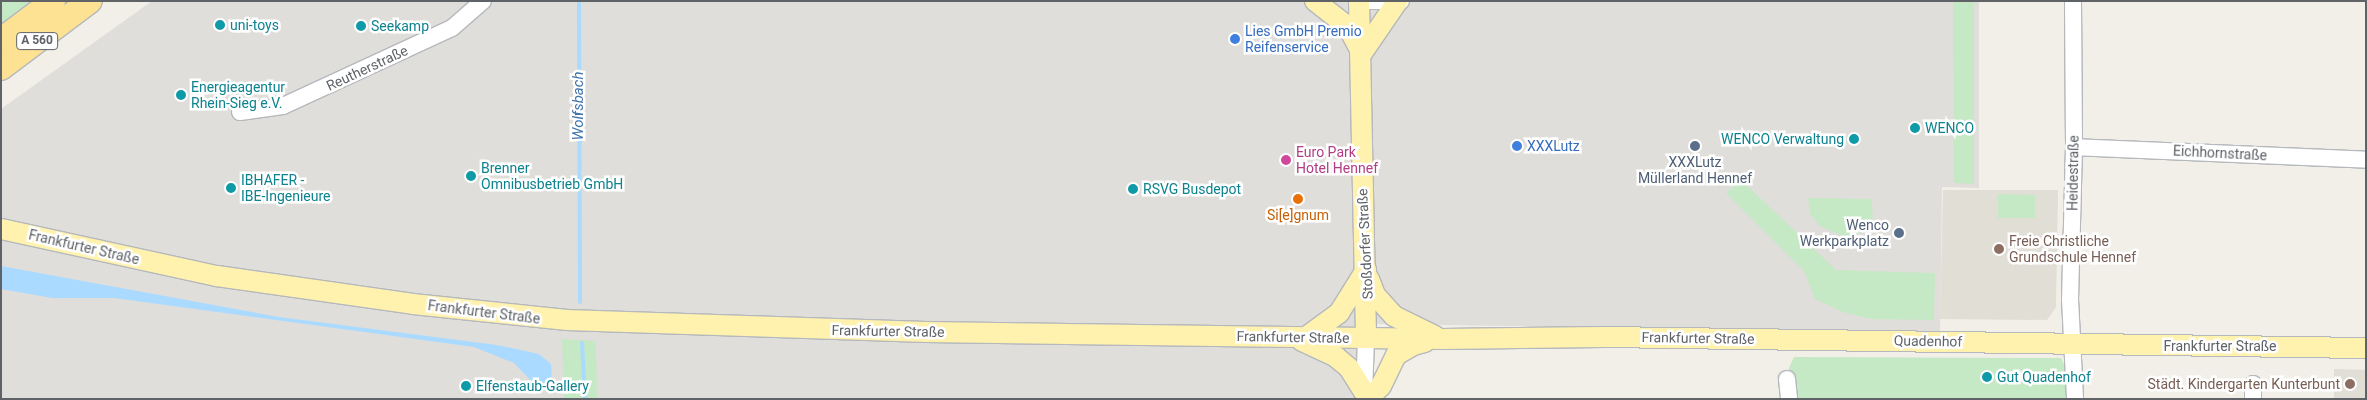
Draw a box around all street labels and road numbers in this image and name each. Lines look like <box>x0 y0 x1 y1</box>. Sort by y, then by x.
road number: A 560 <box>16 31 58 50</box>
street label: Reutherstraße <box>324 42 410 94</box>
street label: Heidestraße <box>2064 135 2082 211</box>
street label: Eichhornstraße <box>2173 142 2267 164</box>
street label: Stoßdorfer Straße <box>1354 188 1376 300</box>
street label: Frankfurter Straße <box>27 226 141 268</box>
street label: Frankfurter Straße <box>427 297 541 327</box>
street label: Frankfurter Straße <box>831 322 945 340</box>
street label: Frankfurter Straße <box>1236 328 1350 346</box>
street label: Frankfurter Straße <box>1641 329 1755 347</box>
street label: Quadenhof <box>1894 332 1962 350</box>
street label: Frankfurter Straße <box>2163 338 2277 354</box>

